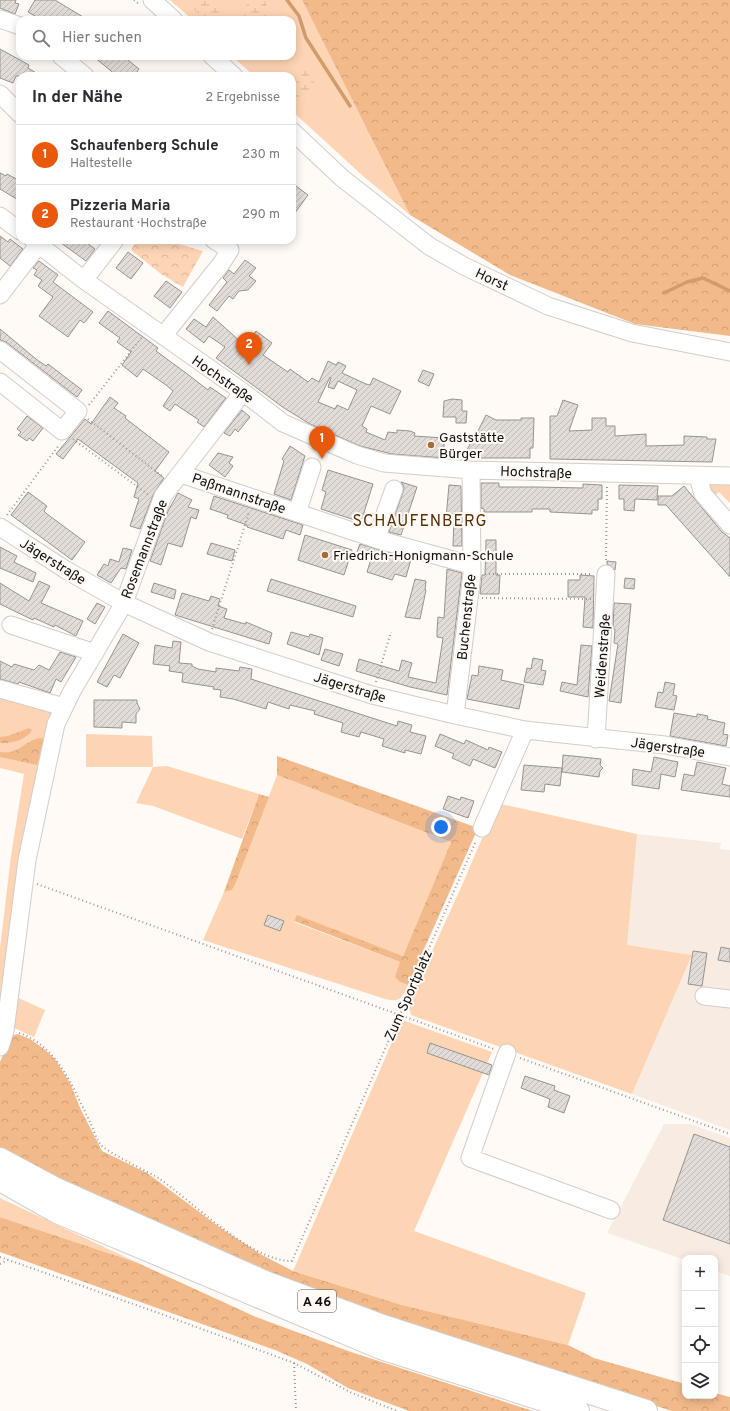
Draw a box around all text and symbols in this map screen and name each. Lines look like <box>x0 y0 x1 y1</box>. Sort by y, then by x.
search box <box>16 16 296 60</box>
icon: search <box>30 27 52 49</box>
text: Hier suchen <box>62 29 142 48</box>
text: In der Nähe <box>32 87 123 109</box>
text: 2 Ergebnisse <box>205 90 280 106</box>
text: Schaufenberg Schule <box>70 137 219 156</box>
text: 1 <box>42 147 48 163</box>
text: 230 m <box>242 147 280 163</box>
text: Haltestelle <box>70 156 132 172</box>
text: Pizzeria Maria <box>70 197 170 216</box>
text: 2 <box>41 207 49 223</box>
text: 290 m <box>242 207 280 223</box>
text: Restaurant · Hochstraße <box>70 216 207 232</box>
street label: Horst <box>472 265 511 295</box>
pin: 2 <box>236 332 262 365</box>
street label: Hochstraße <box>188 353 256 408</box>
pin: 1 <box>309 426 335 459</box>
place label: Gaststätte Bürger <box>439 430 504 463</box>
marker: Gaststätte Bürger <box>426 440 436 450</box>
street label: Hochstraße <box>500 464 572 483</box>
street label: Paßmannstraße <box>189 470 288 518</box>
street label: Rosemannstraße <box>119 497 172 602</box>
district label: SCHAUFENBERG <box>352 512 488 532</box>
street label: Jägerstraße <box>16 535 88 589</box>
place label: Friedrich-Honigmann-Schule <box>333 548 514 565</box>
marker: Friedrich-Honigmann-Schule <box>320 550 330 560</box>
street label: Buchenstraße <box>455 573 480 661</box>
street label: Weidenstraße <box>592 613 615 699</box>
street label: Jägerstraße <box>311 669 388 707</box>
street label: Jägerstraße <box>630 735 706 762</box>
your location <box>431 817 451 837</box>
street label: Zum Sportplatz <box>382 947 437 1044</box>
map controls <box>682 1255 718 1399</box>
button: + <box>682 1255 718 1291</box>
road number: A 46 <box>298 1290 336 1312</box>
button: − <box>682 1291 718 1327</box>
button: locate <box>682 1327 718 1363</box>
button: layers <box>682 1363 718 1399</box>

